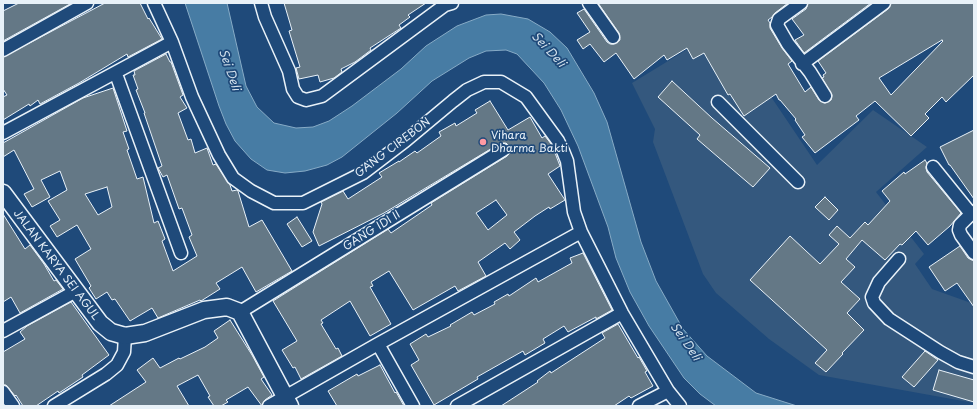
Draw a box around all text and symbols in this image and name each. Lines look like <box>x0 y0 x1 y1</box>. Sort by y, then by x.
water label: Sei Deli <box>528 29 568 71</box>
water label: Sei Deli <box>215 47 243 93</box>
street label: GANG CIREBON <box>353 115 433 181</box>
place label: Vihara Dharma Bakti <box>491 129 568 155</box>
marker: Vihara Dharma Bakti <box>478 137 488 147</box>
street label: JALAN KARYA SEI AGUL <box>10 207 102 323</box>
street label: GANG IDI II <box>341 208 403 254</box>
water label: Sei Deli <box>667 320 703 364</box>

